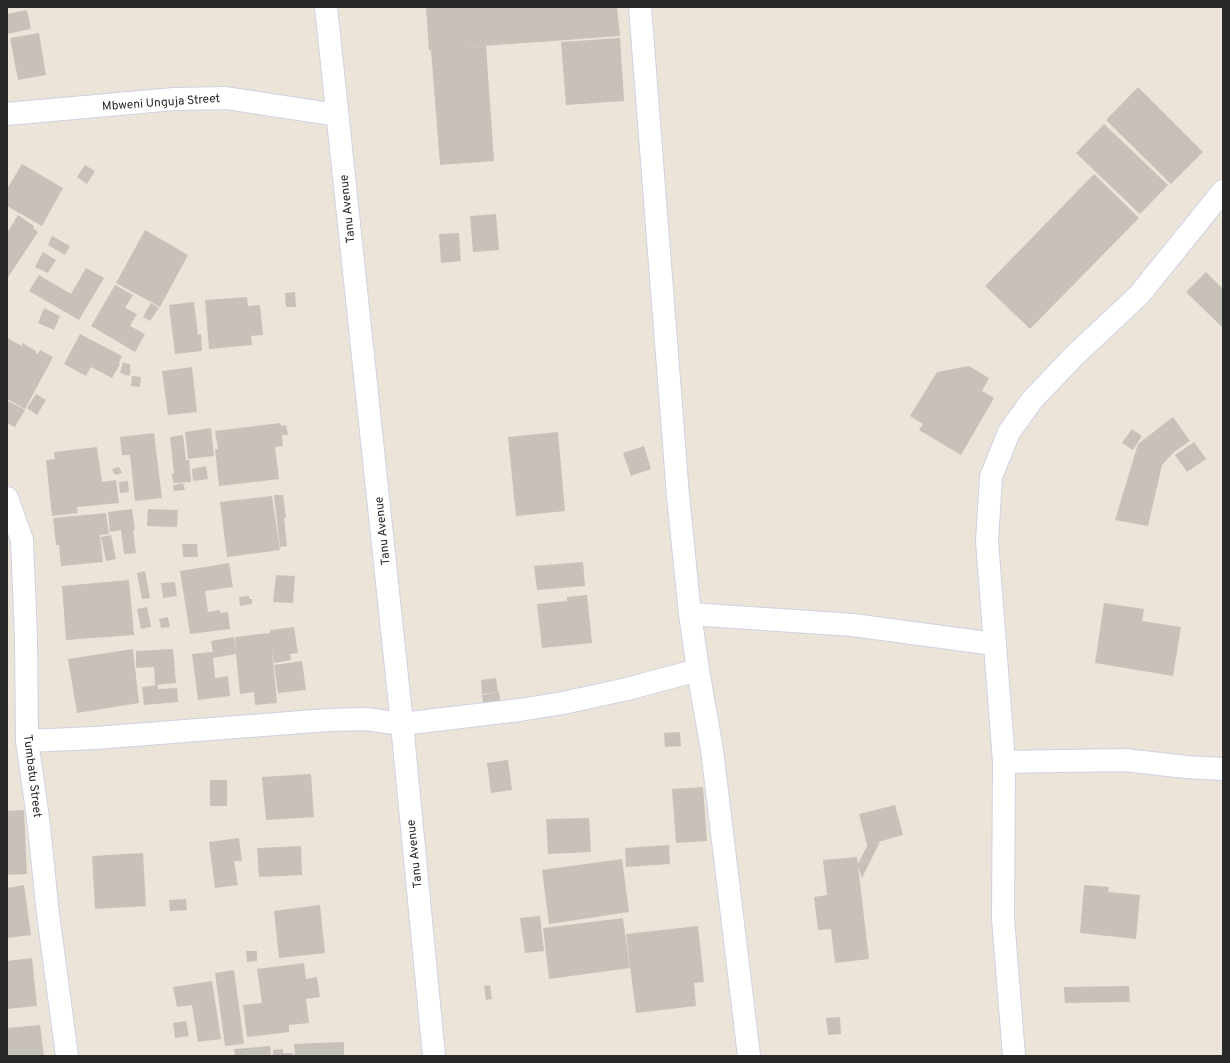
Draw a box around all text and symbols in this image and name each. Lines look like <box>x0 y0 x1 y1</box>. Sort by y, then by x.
street label: Mbweni Unguja Street <box>102 91 221 115</box>
street label: Tanu Avenue <box>336 174 360 244</box>
street label: Tanu Avenue <box>371 496 395 566</box>
street label: Tumbatu Street <box>19 734 45 818</box>
street label: Tanu Avenue <box>403 819 427 889</box>

